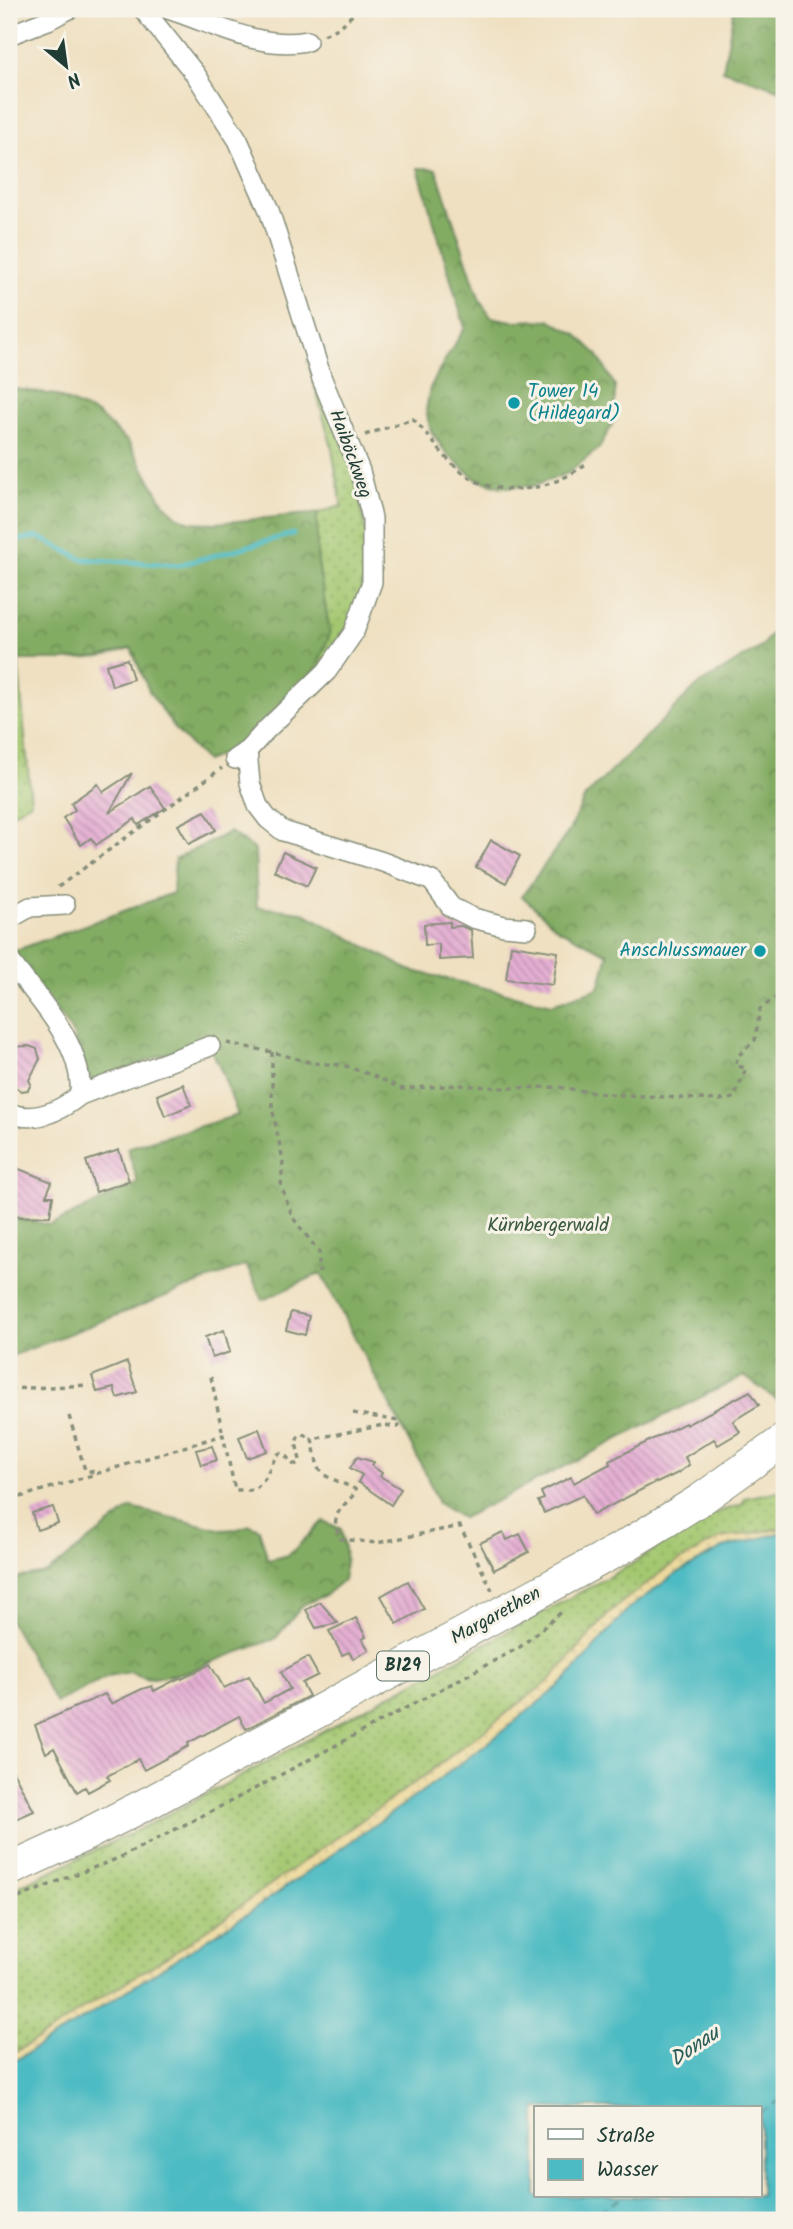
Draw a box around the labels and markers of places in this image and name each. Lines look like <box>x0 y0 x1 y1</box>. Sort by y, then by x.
place label: Tower 14 (Hildegard) <box>528 377 620 429</box>
marker: Tower 14 (Hildegard) <box>506 395 522 411</box>
place label: Anschlussmauer <box>620 936 748 966</box>
marker: Anschlussmauer <box>752 943 768 959</box>

